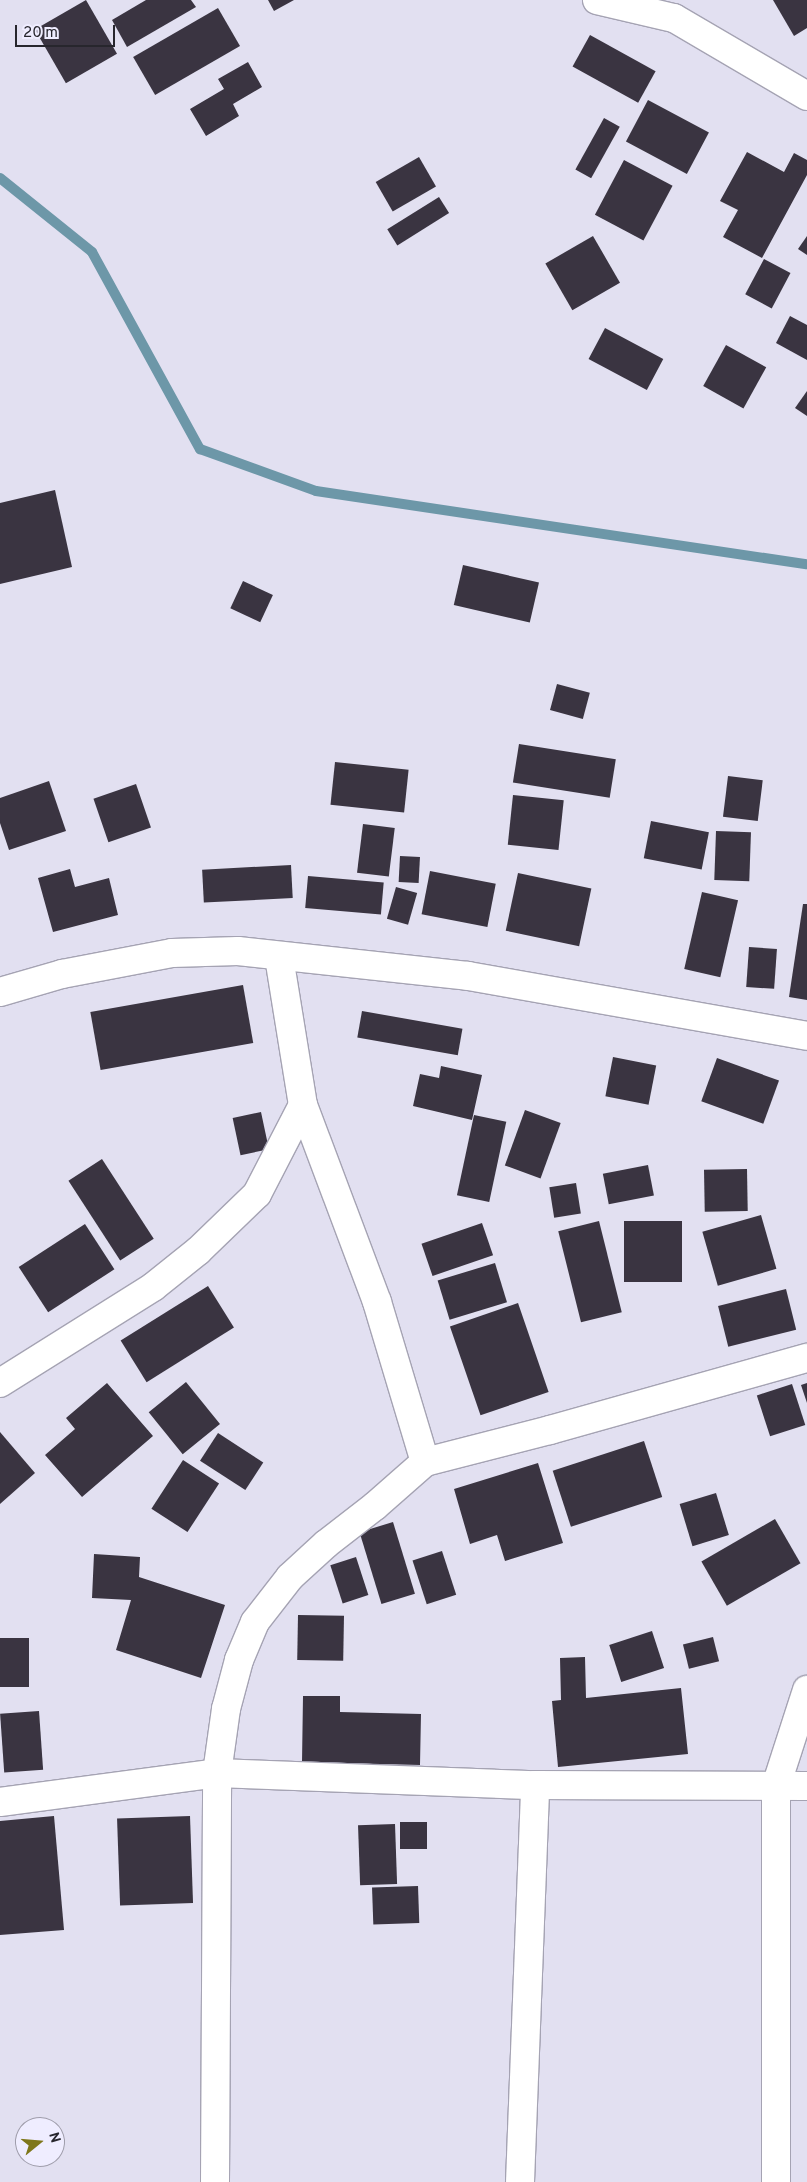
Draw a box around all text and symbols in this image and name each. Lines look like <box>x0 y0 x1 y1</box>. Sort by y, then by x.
scale bar <box>18 15 118 47</box>
text: 20 m <box>23 24 58 43</box>
north arrow <box>15 2117 65 2167</box>
text: N <box>44 2130 63 2145</box>

